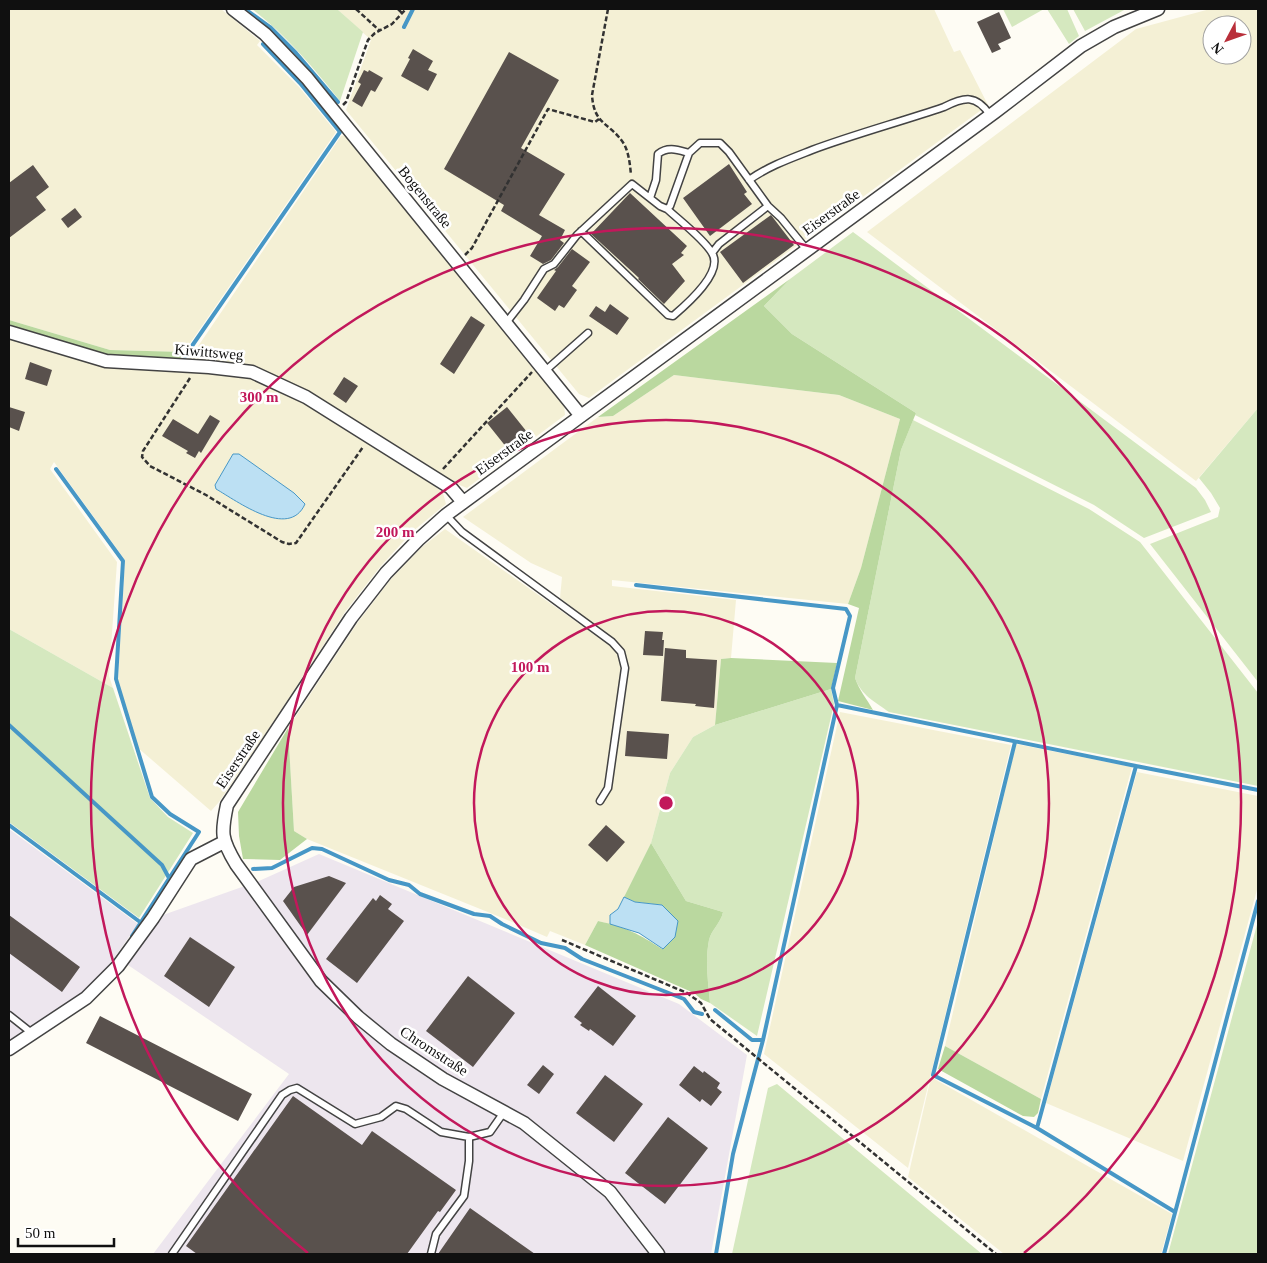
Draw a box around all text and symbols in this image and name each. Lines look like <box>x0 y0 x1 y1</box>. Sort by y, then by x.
north arrow <box>1202 15 1252 65</box>
text: N <box>1209 39 1227 57</box>
street label: Bogenstraße <box>395 163 455 231</box>
street label: Eiserstraße <box>799 186 863 238</box>
street label: Kiwittsweg <box>174 341 245 363</box>
text: 300 m <box>240 389 279 405</box>
street label: Eiserstraße <box>472 426 536 478</box>
text: 200 m <box>376 524 415 540</box>
text: 100 m <box>511 659 550 675</box>
street label: Eiserstraße <box>213 727 263 791</box>
centre of rings <box>657 794 675 812</box>
street label: Chromstraße <box>397 1023 471 1079</box>
scale bar <box>18 1216 114 1248</box>
text: 50 m <box>25 1225 56 1241</box>

